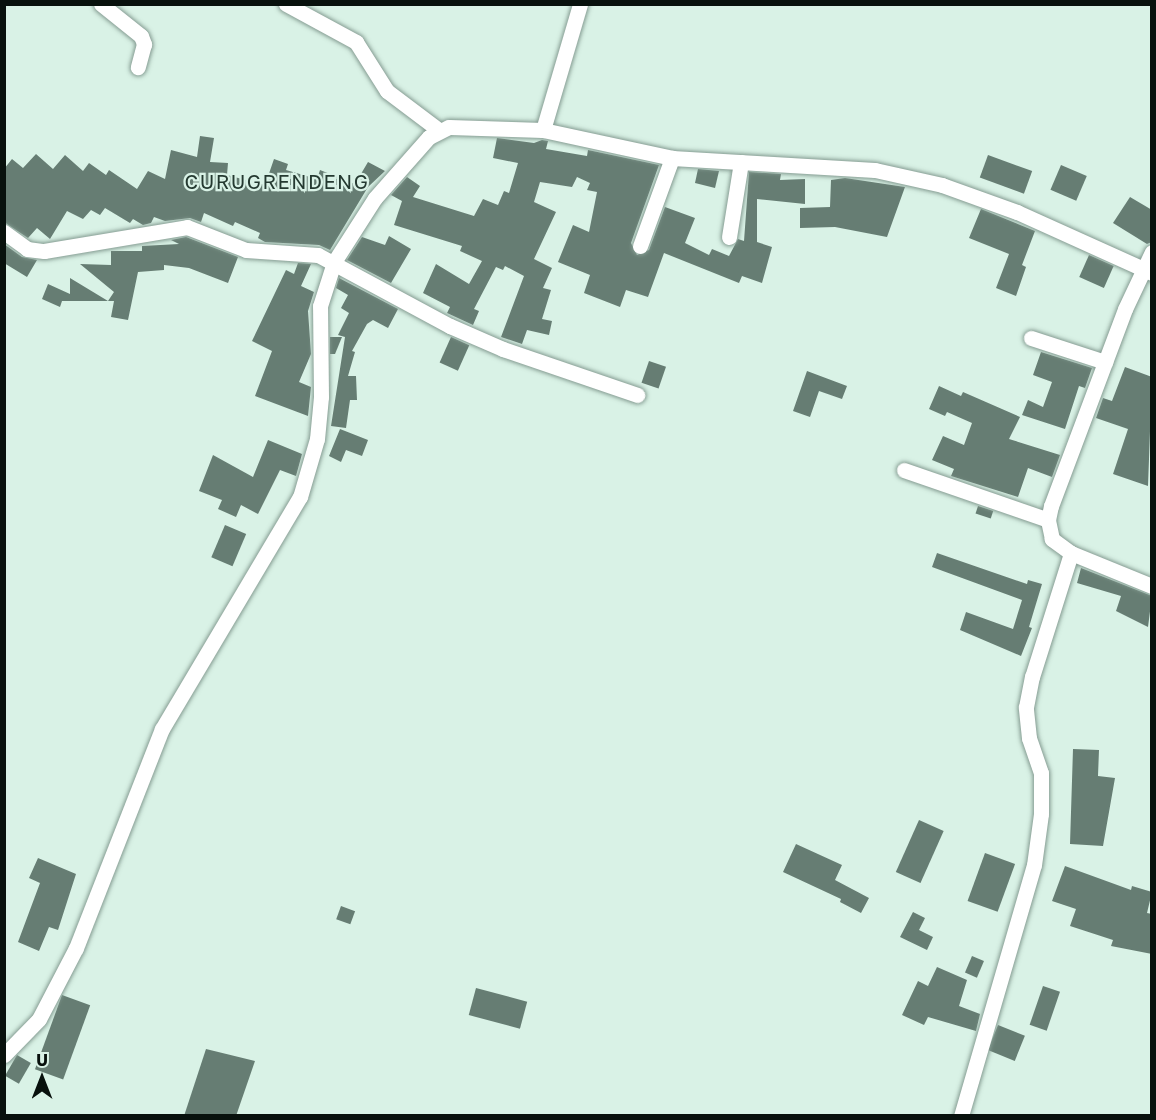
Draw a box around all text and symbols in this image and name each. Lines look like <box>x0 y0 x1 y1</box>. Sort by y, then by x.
district label: CURUGRENDENG <box>185 169 369 193</box>
north arrow <box>12 1048 72 1108</box>
text: U <box>36 1050 48 1070</box>

